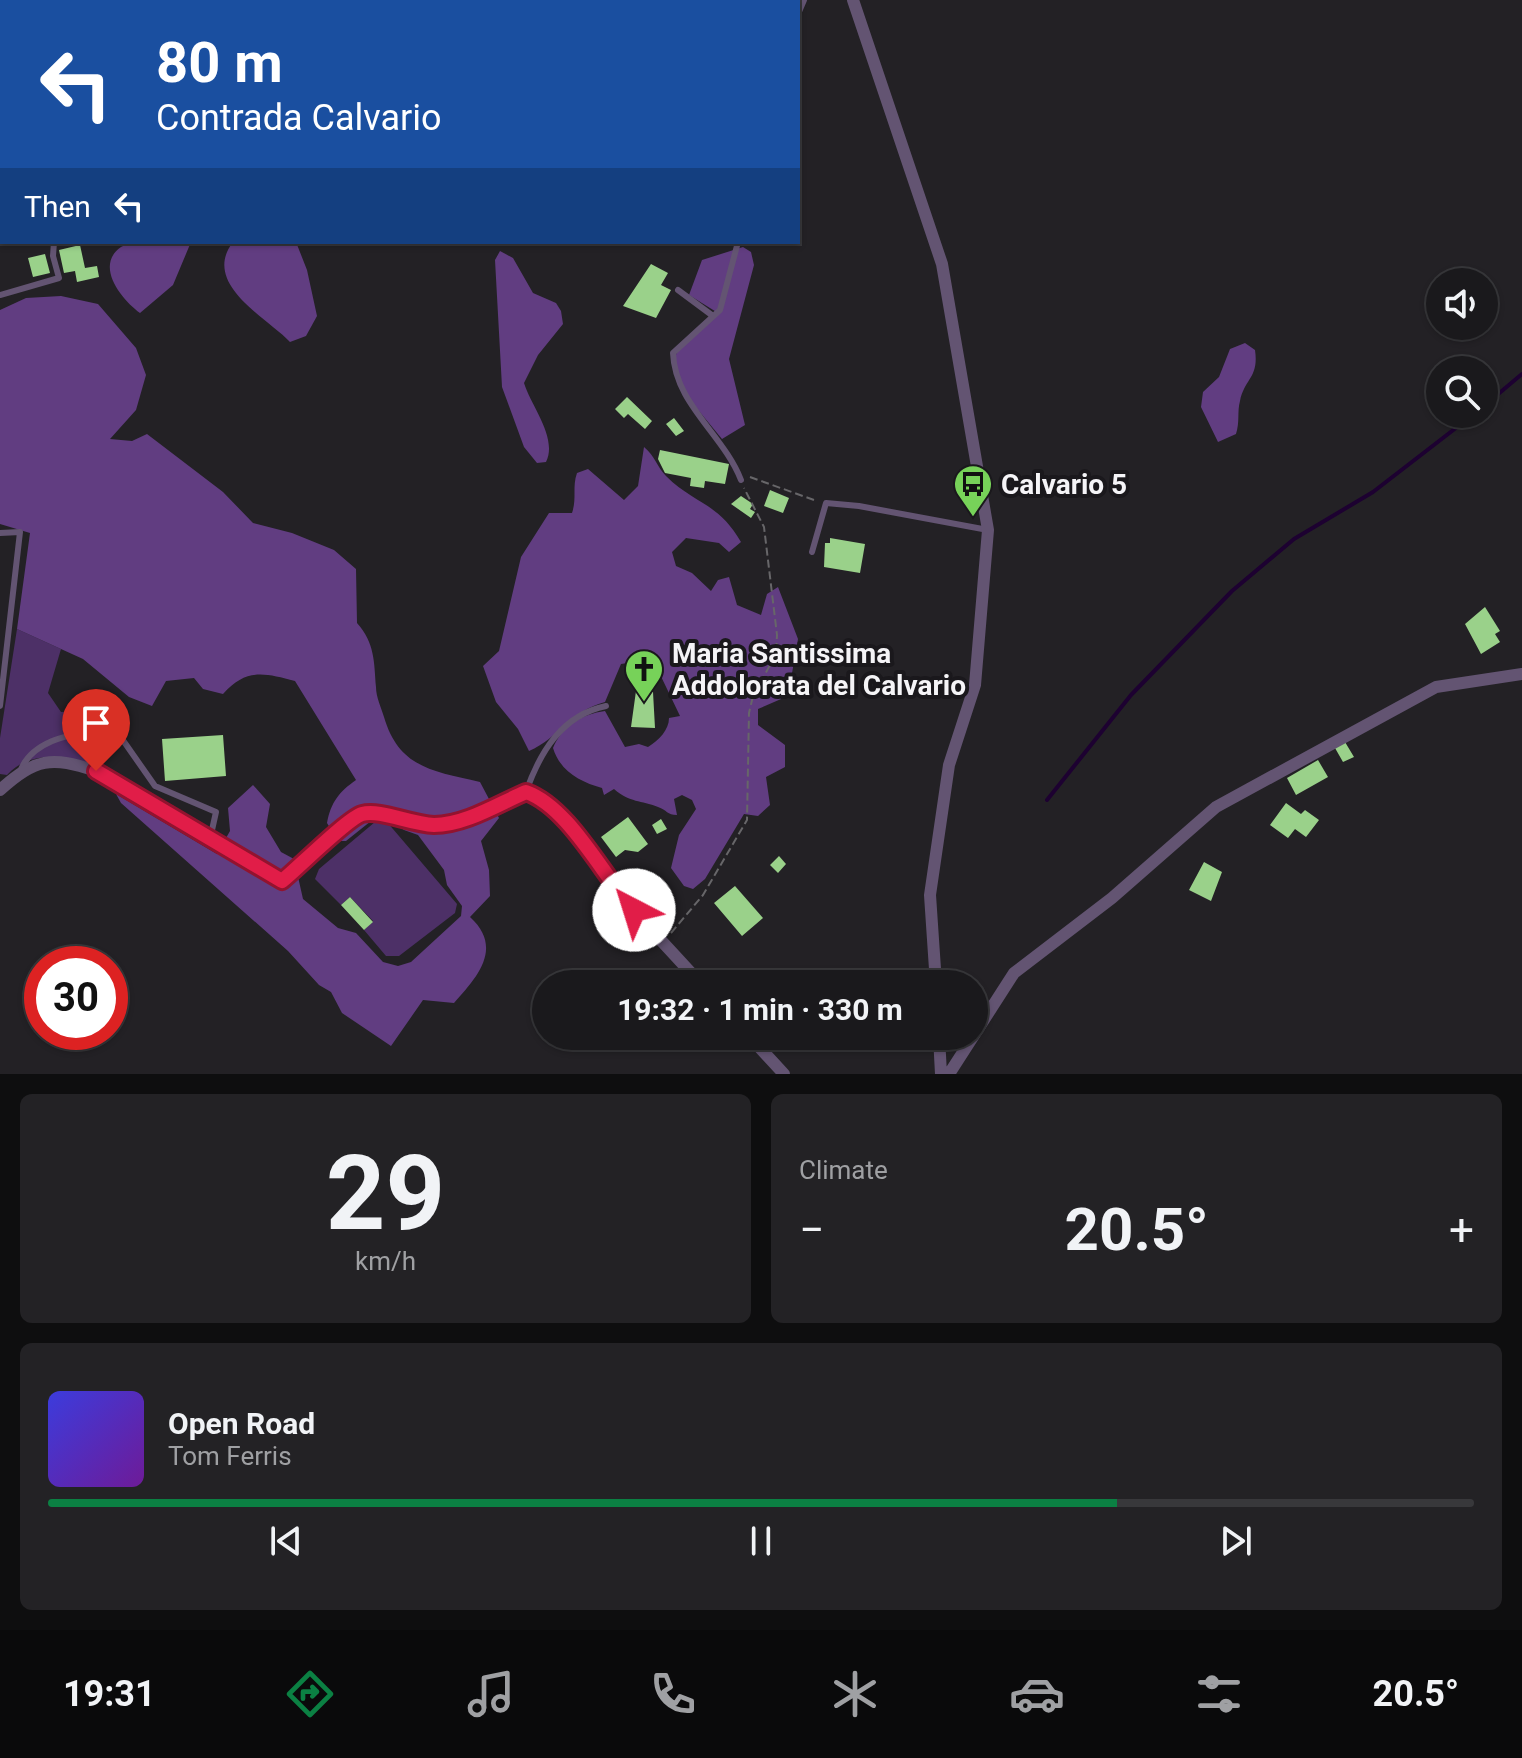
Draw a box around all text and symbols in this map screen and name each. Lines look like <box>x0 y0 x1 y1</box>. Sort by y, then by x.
text: 80 m <box>156 30 283 96</box>
icon: left <box>24 32 128 136</box>
text: Contrada Calvario <box>156 97 442 139</box>
icon: left <box>107 184 151 228</box>
text: Then <box>24 189 91 224</box>
map controls <box>1426 268 1498 428</box>
button: sound <box>1426 268 1498 340</box>
button: search <box>1426 356 1498 428</box>
bus stop icon: Calvario 5 <box>952 463 994 518</box>
place label: Calvario 5 <box>1001 468 1127 501</box>
place label: Maria Santissima Addolorata del Calvario <box>672 637 966 702</box>
church icon: Maria Santissima Addolorata del Calvario <box>623 648 665 703</box>
pin <box>62 689 130 771</box>
icon: arrive <box>74 701 118 745</box>
position arrow <box>592 868 676 952</box>
speed limit sign: 30 <box>24 946 128 1050</box>
text: 19:32 · 1 min · 330 m <box>617 992 903 1027</box>
text: 29 <box>326 1133 445 1254</box>
text: Climate <box>799 1155 888 1185</box>
text: 20.5° <box>1065 1194 1209 1265</box>
text: − <box>799 1204 824 1256</box>
text: + <box>1449 1204 1474 1256</box>
text: km/h <box>355 1246 416 1276</box>
text: Open Road <box>168 1406 315 1441</box>
text: Tom Ferris <box>168 1441 292 1471</box>
icon: previous <box>264 1519 308 1563</box>
icon: pause <box>739 1519 783 1563</box>
icon: next <box>1214 1519 1258 1563</box>
icon: directions <box>282 1666 338 1722</box>
icon: music <box>463 1666 519 1722</box>
icon: phone <box>645 1666 701 1722</box>
icon: climate <box>827 1666 883 1722</box>
icon: car <box>1009 1666 1065 1722</box>
icon: filters <box>1191 1666 1247 1722</box>
text: 19:31 <box>63 1673 156 1715</box>
text: 20.5° <box>1373 1673 1459 1715</box>

